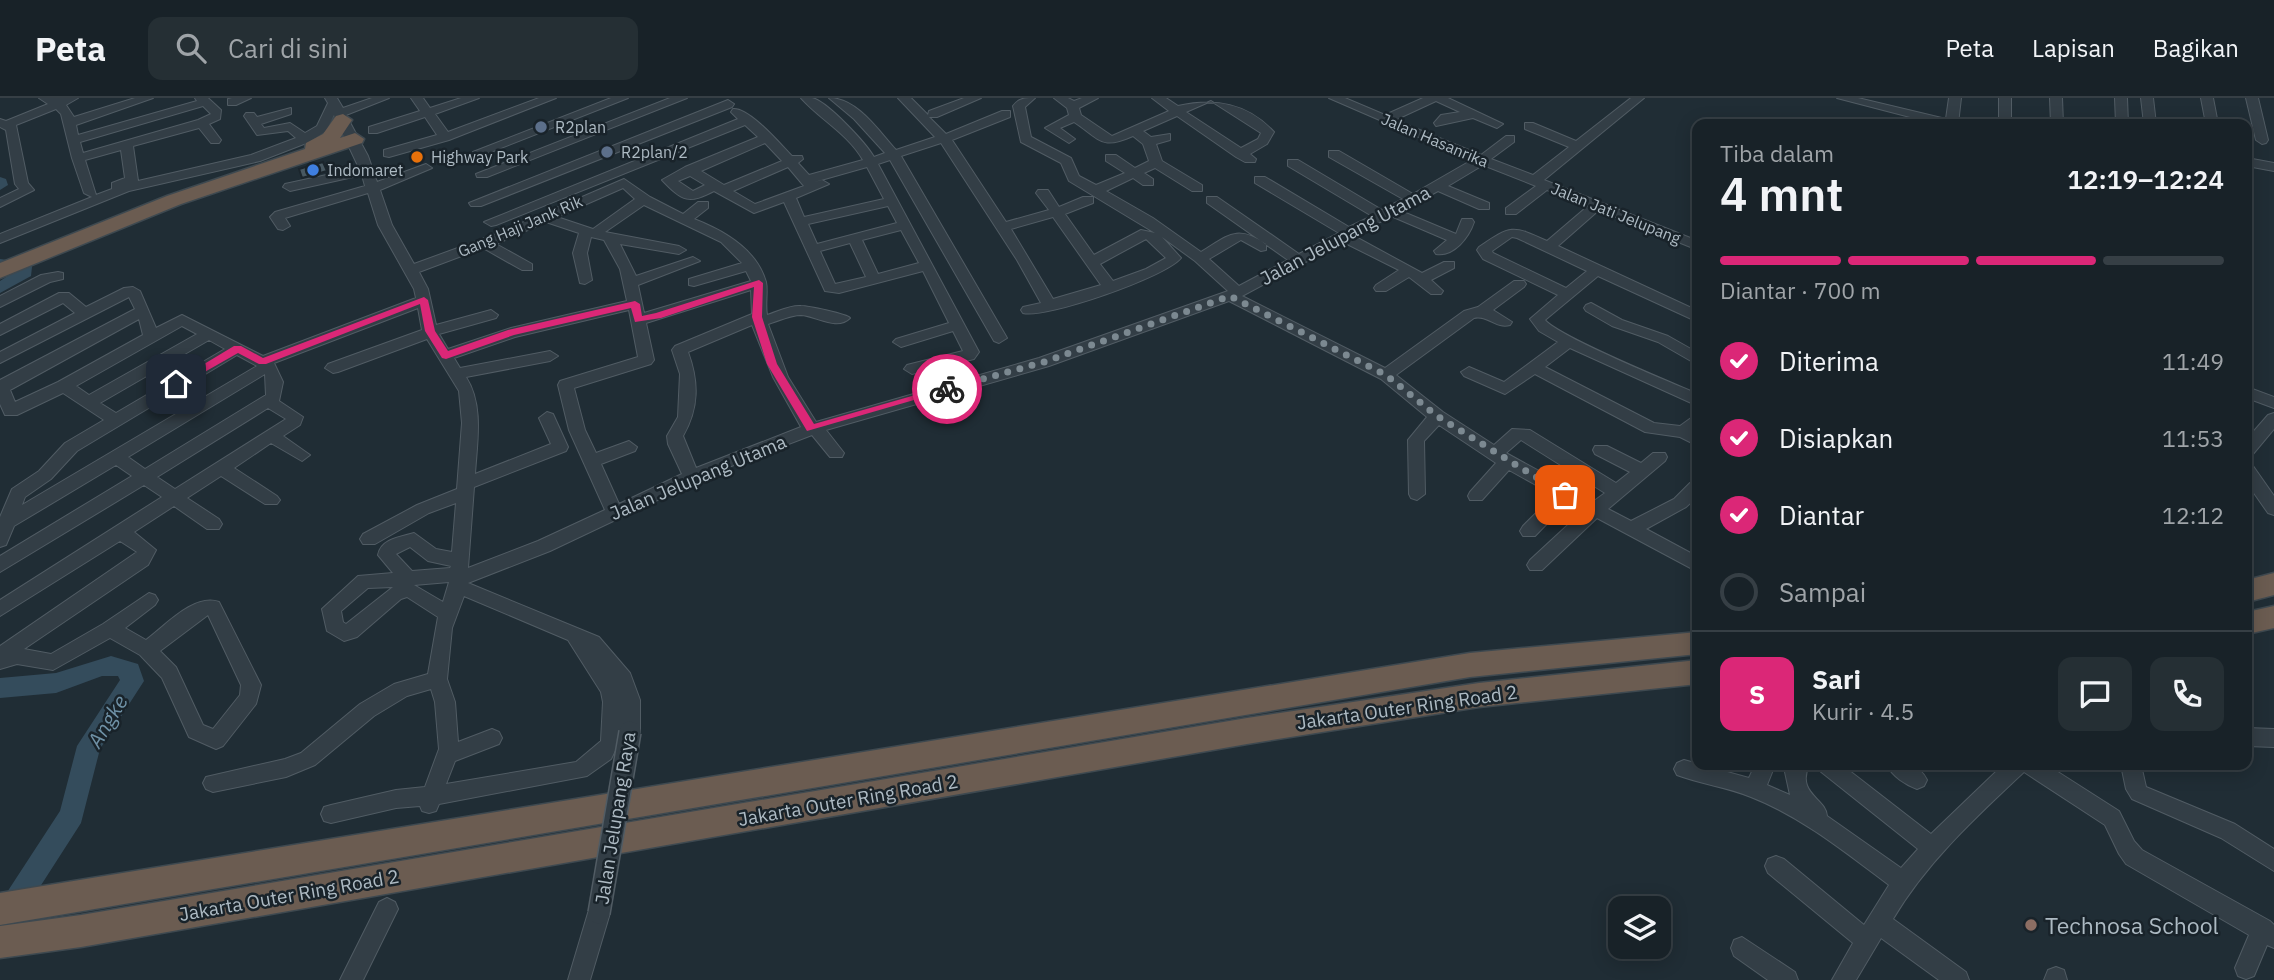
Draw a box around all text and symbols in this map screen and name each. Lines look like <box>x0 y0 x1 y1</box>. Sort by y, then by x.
search box <box>148 17 638 80</box>
text: Peta <box>35 27 106 70</box>
icon: search <box>172 29 210 67</box>
text: Cari di sini <box>228 31 348 65</box>
text: Peta <box>1946 32 1994 64</box>
text: Lapisan <box>2032 32 2115 64</box>
text: Bagikan <box>2153 32 2239 64</box>
street label: Jalan Hasanrika <box>1378 108 1492 172</box>
place label: R2plan <box>555 117 606 137</box>
marker: R2plan <box>533 119 549 135</box>
text: Tiba dalam <box>1720 138 1834 168</box>
place label: R2plan/2 <box>621 142 688 162</box>
marker: R2plan/2 <box>599 144 615 160</box>
place label: Highway Park <box>431 147 529 167</box>
marker: Highway Park <box>409 149 425 165</box>
place label: Indomaret <box>327 160 403 180</box>
marker: Indomaret <box>305 162 321 178</box>
text: 12:19–12:24 <box>2067 162 2224 196</box>
text: 4 mnt <box>1720 164 1844 224</box>
street label: Jalan Jati Jelupang <box>1548 178 1684 248</box>
street label: Jalan Jelupang Utama <box>1256 180 1434 290</box>
street label: Gang Haji Jank Rik <box>455 191 586 261</box>
text: Diantar · 700 m <box>1720 275 1881 305</box>
icon: check <box>1720 342 1758 380</box>
text: Diterima <box>1779 344 1879 378</box>
text: 11:49 <box>2162 346 2224 376</box>
pin <box>146 354 206 414</box>
courier <box>912 354 982 424</box>
icon: home <box>157 365 195 403</box>
icon: bike <box>928 370 966 408</box>
icon: check <box>1720 419 1758 457</box>
text: Disiapkan <box>1779 421 1893 455</box>
text: 11:53 <box>2162 423 2224 453</box>
street label: Jalan Jelupang Utama <box>606 429 790 525</box>
pin <box>1535 465 1595 525</box>
icon: bag <box>1546 476 1584 514</box>
icon: check <box>1720 496 1758 534</box>
text: Diantar <box>1779 498 1864 532</box>
text: 12:12 <box>2162 500 2224 530</box>
text: Sampai <box>1779 575 1866 609</box>
button: chat <box>2058 657 2132 731</box>
button: phone <box>2150 657 2224 731</box>
text: Sari <box>1812 662 1861 696</box>
text: S <box>1749 677 1765 711</box>
street label: Jakarta Outer Ring Road 2 <box>1295 680 1519 734</box>
water label: Angke <box>80 689 134 753</box>
text: Kurir · 4.5 <box>1812 696 1914 726</box>
street label: Jalan Jelupang Raya <box>590 730 640 906</box>
street label: Jakarta Outer Ring Road 2 <box>736 769 960 831</box>
street label: Jakarta Outer Ring Road 2 <box>177 864 401 926</box>
map controls <box>1608 896 1671 959</box>
button: layers <box>1608 896 1671 959</box>
place label: Technosa School <box>2045 910 2219 940</box>
marker: Technosa School <box>2023 917 2039 933</box>

